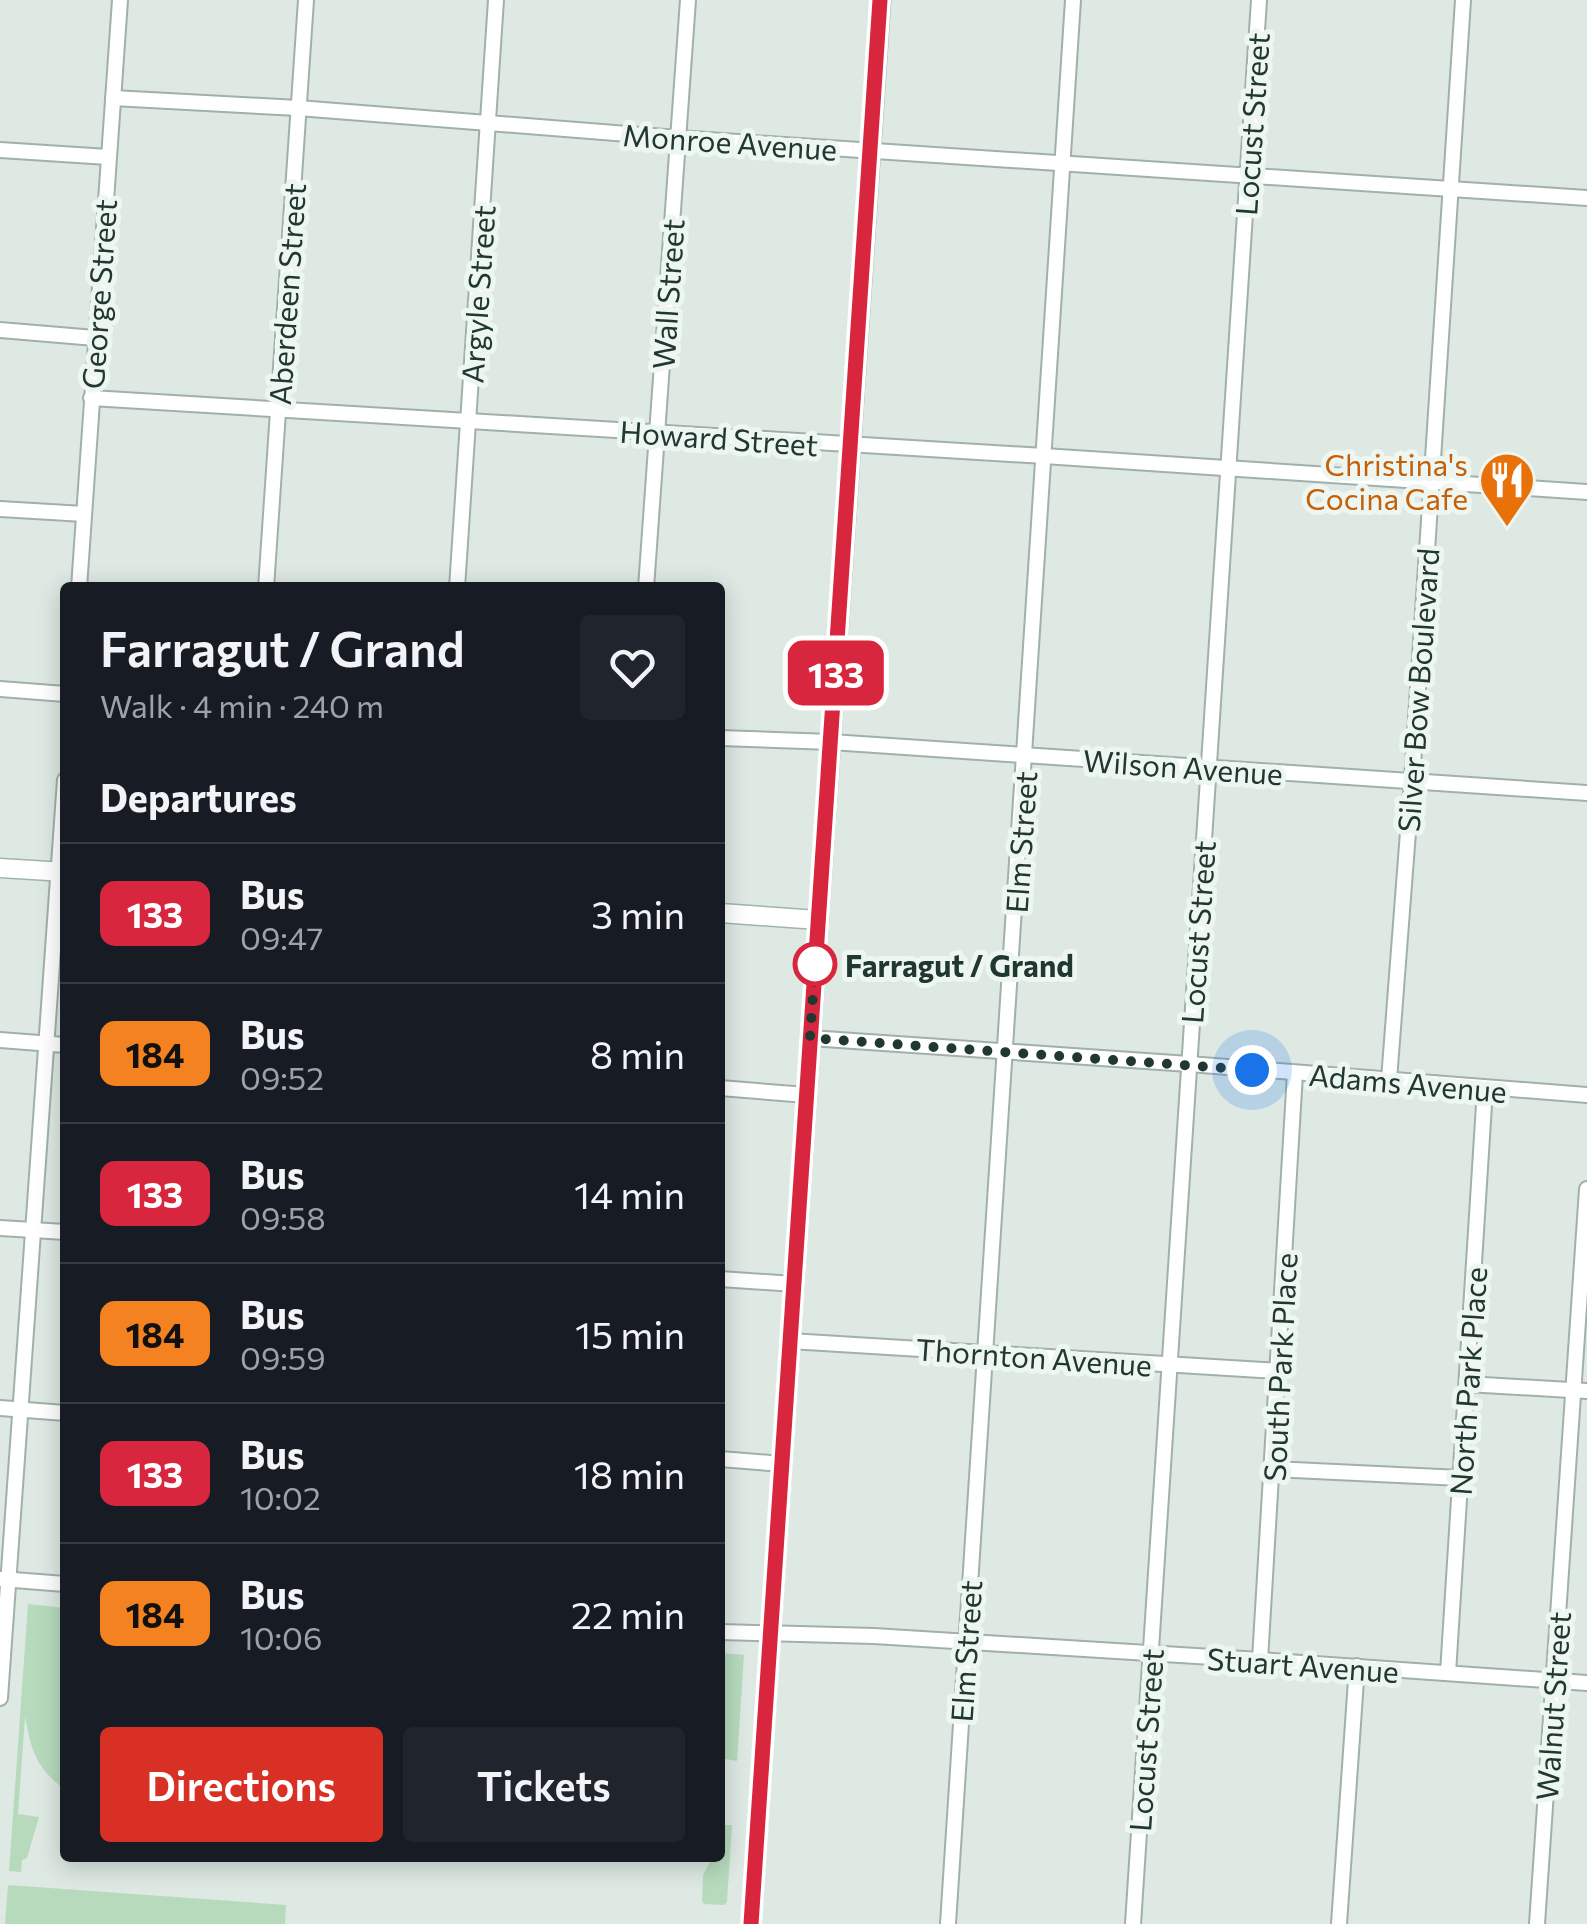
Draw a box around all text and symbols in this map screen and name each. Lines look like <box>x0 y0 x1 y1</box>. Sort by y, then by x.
street label: Locust Street <box>1226 31 1276 217</box>
street label: Monroe Avenue <box>622 115 838 167</box>
street label: Aberdeen Street <box>260 182 312 406</box>
street label: George Street <box>73 198 123 390</box>
street label: Argyle Street <box>452 204 502 384</box>
street label: Wall Street <box>643 218 691 370</box>
street label: Howard Street <box>619 412 819 462</box>
place label: Christina's Cocina Cafe <box>1305 445 1468 516</box>
restaurant icon: Christina's Cocina Cafe <box>1477 450 1537 529</box>
street label: Silver Bow Boulevard <box>1389 547 1445 833</box>
button: heart <box>580 615 685 720</box>
text: Farragut / Grand <box>100 618 465 677</box>
line badge: 133 <box>778 640 894 706</box>
text: 133 <box>808 652 864 695</box>
text: Walk · 4 min · 240 m <box>100 685 384 725</box>
street label: Wilson Avenue <box>1082 741 1284 791</box>
street label: Elm Street <box>997 770 1043 914</box>
text: Departures <box>100 773 297 820</box>
street label: Locust Street <box>1172 839 1222 1025</box>
text: Bus <box>240 870 305 917</box>
text: 3 min <box>591 890 685 937</box>
text: 133 <box>127 892 183 935</box>
text: 09:47 <box>240 917 323 957</box>
marker: Farragut / Grand <box>794 943 836 985</box>
place label: Farragut / Grand <box>845 946 1074 983</box>
text: Bus <box>240 1010 305 1057</box>
text: 8 min <box>590 1030 685 1077</box>
text: 184 <box>126 1032 184 1075</box>
your location <box>1227 1045 1277 1095</box>
street label: Adams Avenue <box>1307 1055 1509 1109</box>
text: 09:52 <box>240 1057 324 1097</box>
text: Bus <box>240 1150 305 1197</box>
text: 14 min <box>574 1170 685 1217</box>
text: 133 <box>127 1172 183 1215</box>
text: 09:58 <box>240 1197 326 1237</box>
street label: South Park Place <box>1255 1252 1303 1482</box>
street label: North Park Place <box>1441 1265 1493 1497</box>
text: Bus <box>240 1290 305 1337</box>
text: 15 min <box>575 1310 685 1357</box>
text: 184 <box>126 1312 184 1355</box>
street label: Thornton Avenue <box>915 1329 1153 1383</box>
text: 09:59 <box>240 1337 326 1377</box>
text: Bus <box>240 1430 305 1477</box>
text: 18 min <box>574 1450 685 1497</box>
text: 133 <box>127 1452 183 1495</box>
text: 10:02 <box>240 1477 321 1517</box>
text: Bus <box>240 1570 305 1617</box>
street label: Elm Street <box>942 1579 988 1723</box>
text: 22 min <box>571 1590 685 1637</box>
text: 184 <box>126 1592 184 1635</box>
street label: Walnut Street <box>1527 1610 1577 1802</box>
text: 10:06 <box>240 1617 322 1657</box>
street label: Stuart Avenue <box>1206 1639 1400 1689</box>
street label: Locust Street <box>1120 1647 1170 1833</box>
button: Directions <box>100 1727 383 1842</box>
button: Tickets <box>403 1727 685 1842</box>

